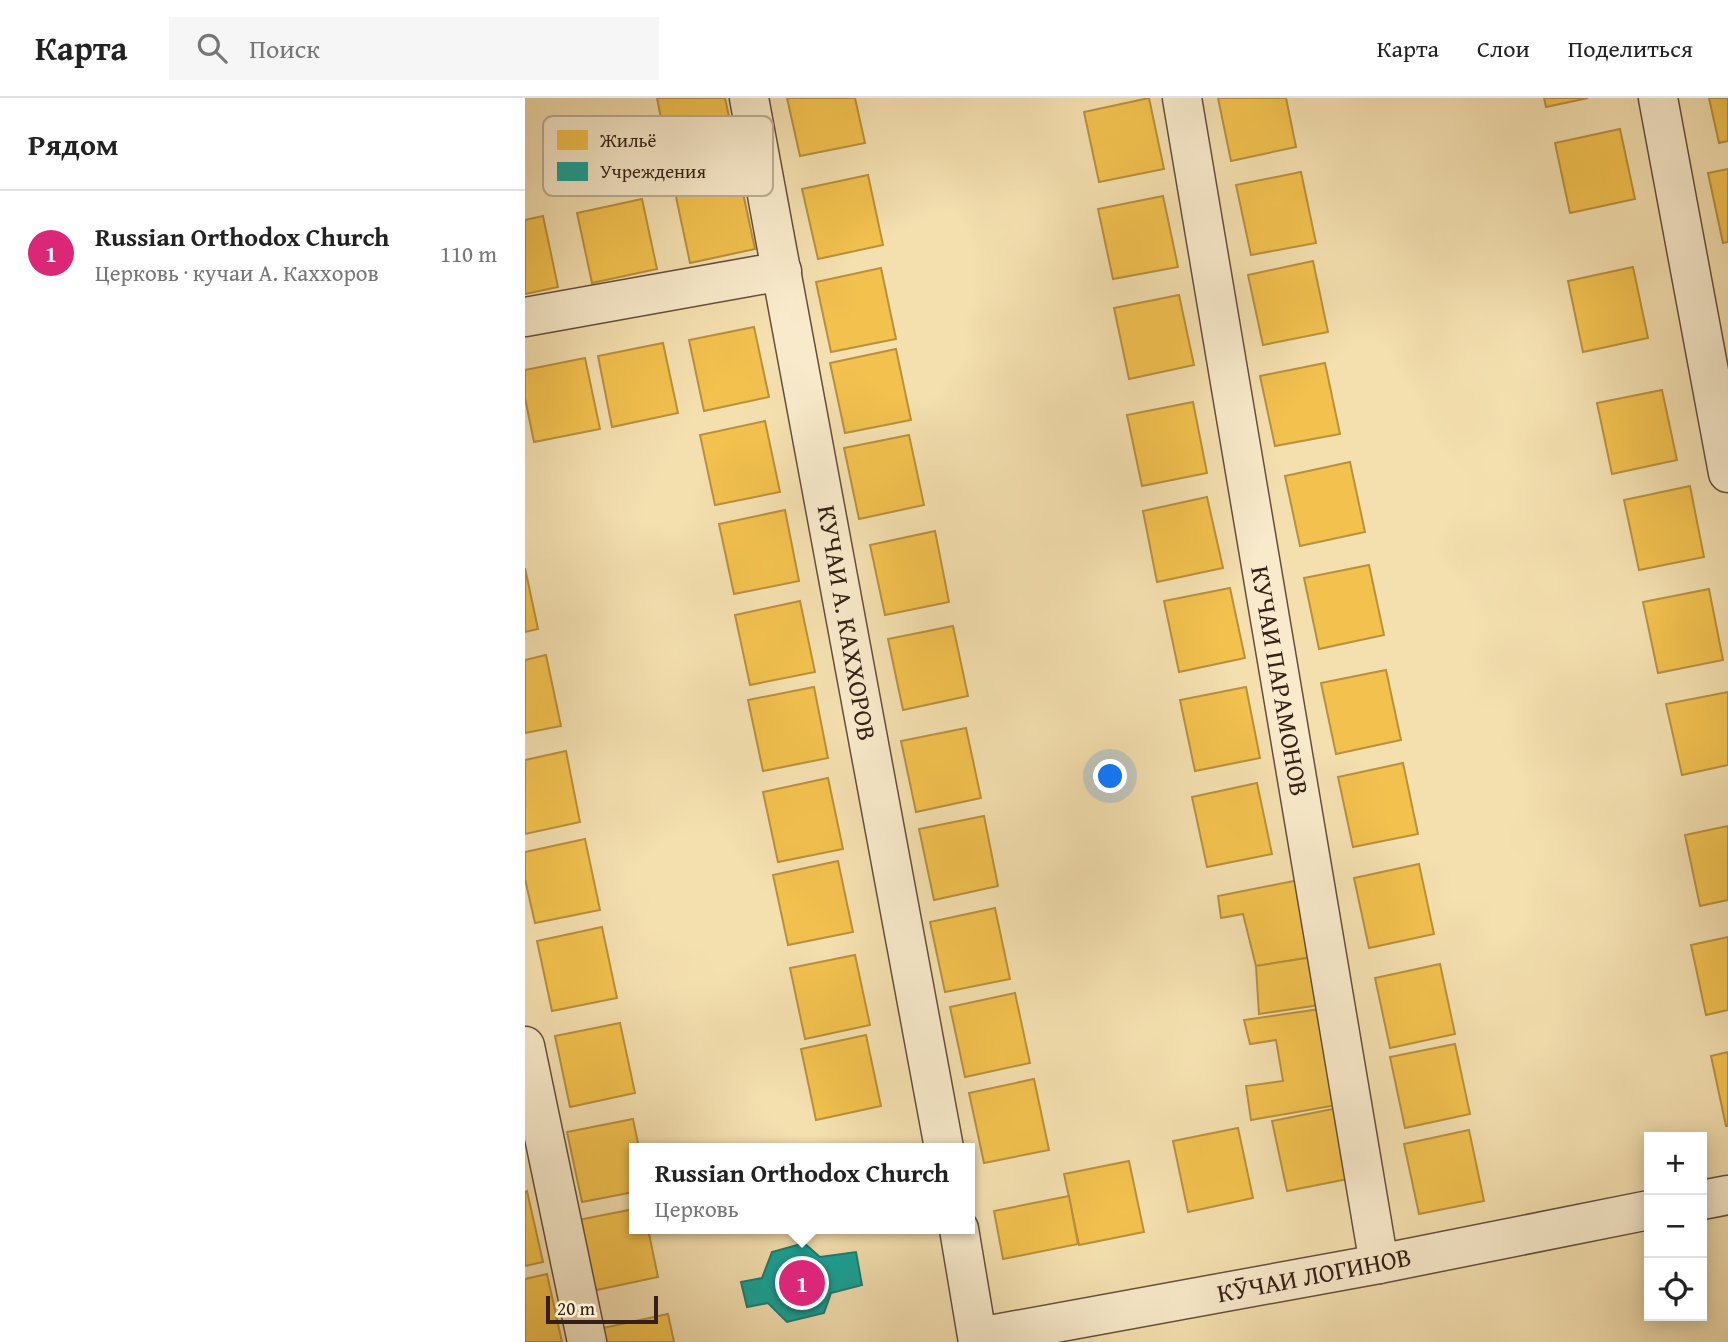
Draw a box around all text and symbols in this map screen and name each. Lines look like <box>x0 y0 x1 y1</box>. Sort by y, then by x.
search box <box>169 17 659 80</box>
text: Карта <box>35 24 127 72</box>
icon: search <box>193 29 231 67</box>
text: Поиск <box>249 29 320 68</box>
text: Карта <box>1377 31 1439 66</box>
text: Слои <box>1477 31 1530 66</box>
text: Поделиться <box>1568 31 1693 66</box>
legend <box>543 116 773 196</box>
text: Рядом <box>28 122 119 166</box>
text: Жильё <box>599 126 657 154</box>
text: Учреждения <box>600 157 706 185</box>
text: Russian Orthodox Church <box>95 217 389 256</box>
text: 1 <box>45 237 57 270</box>
text: 110 m <box>440 237 497 270</box>
text: Церковь · кучаи А. Каххоров <box>95 256 379 289</box>
street label: КУЧАИ А. КАХХОРОВ <box>808 502 887 744</box>
street label: КУЧАИ ПАРАМОНОВ <box>1241 563 1320 799</box>
your location <box>1093 759 1127 793</box>
map controls <box>1644 1132 1707 1321</box>
button: + <box>1644 1132 1707 1195</box>
popup <box>629 1143 975 1234</box>
text: Russian Orthodox Church <box>655 1153 949 1192</box>
text: Церковь <box>655 1192 739 1225</box>
button: − <box>1644 1195 1707 1258</box>
street label: КӮЧАИ ЛОГИНОВ <box>1214 1237 1414 1312</box>
pin: 1 <box>779 1257 825 1309</box>
button: locate <box>1644 1258 1707 1321</box>
scale bar <box>546 1293 658 1325</box>
text: 20 m <box>557 1294 595 1322</box>

